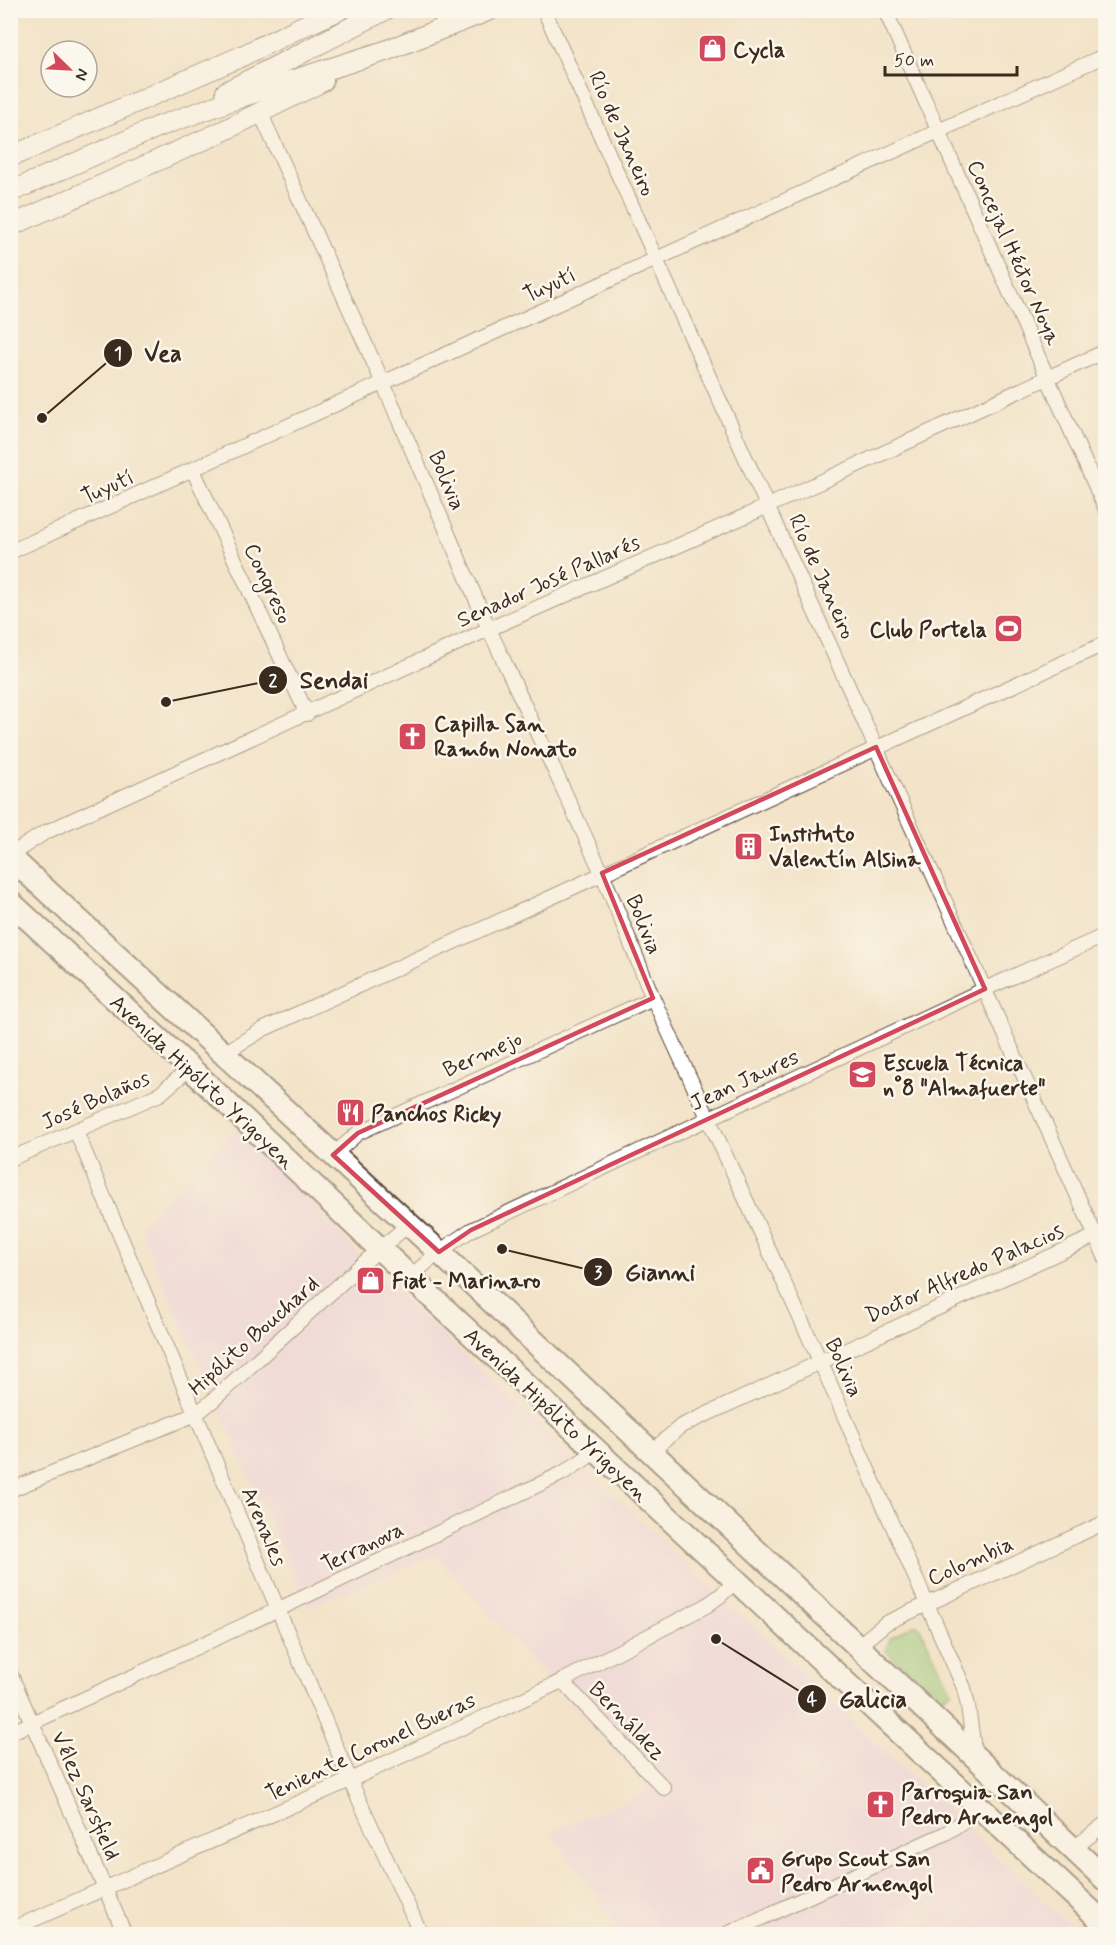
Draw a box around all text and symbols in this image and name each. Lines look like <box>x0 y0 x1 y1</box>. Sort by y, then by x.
shop icon: Cycla <box>696 33 728 65</box>
place label: Cycla <box>733 37 785 65</box>
north arrow <box>39 39 99 99</box>
scale bar <box>885 39 1017 77</box>
text: 50 m <box>894 49 934 73</box>
text: N <box>70 65 93 84</box>
street label: Río de Janeiro <box>581 67 661 201</box>
street label: Concejal Héctor Noya <box>960 156 1067 351</box>
street label: Tuyutí <box>519 262 581 310</box>
callout: Vea <box>103 332 194 374</box>
text: Vea <box>144 339 182 370</box>
text: 1 <box>114 342 122 366</box>
street label: Bolivia <box>421 447 471 515</box>
street label: Tuyutí <box>77 464 138 512</box>
street label: Río de Janeiro <box>781 510 861 644</box>
street label: Senador José Pallarés <box>453 529 645 635</box>
street label: Congreso <box>234 539 298 630</box>
sports icon: Club Portela <box>992 613 1024 645</box>
place label: Club Portela <box>870 617 987 645</box>
callout: Sendai <box>258 659 380 701</box>
text: Sendai <box>300 666 369 697</box>
text: 2 <box>269 669 278 693</box>
place label: Capilla San Ramón Nonato <box>434 711 577 764</box>
church icon: Capilla San Ramón Nonato <box>397 720 429 752</box>
place label: Instituto Valentín Alsina <box>769 821 921 874</box>
building icon: Instituto Valentín Alsina <box>732 830 764 862</box>
street label: Bolivia <box>619 891 668 959</box>
street label: Avenida Hipólito Yrigoyen <box>102 989 300 1177</box>
street label: Bermejo <box>439 1025 527 1085</box>
street label: Jean Jaures <box>686 1043 804 1118</box>
place label: Escuela Técnica n°8 "Almafuerte" <box>883 1050 1045 1103</box>
school or university icon: Escuela Técnica n°8 "Almafuerte" <box>846 1059 878 1091</box>
street label: José Bolaños <box>37 1064 155 1137</box>
restaurant icon: Panchos Ricky <box>334 1097 366 1129</box>
place label: Panchos Ricky <box>371 1101 501 1129</box>
street label: Doctor Alfredo Palacios <box>861 1217 1069 1330</box>
callout: Gianni <box>583 1251 707 1293</box>
text: Gianni <box>625 1258 695 1289</box>
text: 3 <box>594 1261 603 1285</box>
shop icon: Fiat - Marinaro <box>355 1264 387 1296</box>
place label: Fiat - Marinaro <box>392 1268 541 1296</box>
street label: Hipólito Bouchard <box>183 1270 326 1403</box>
street label: Avenida Hipólito Yrigoyen <box>456 1322 654 1510</box>
street label: Bolivia <box>818 1334 869 1402</box>
street label: Arenales <box>234 1483 292 1571</box>
street label: Terranova <box>317 1516 409 1580</box>
street label: Colombia <box>923 1530 1018 1593</box>
street label: Bernáldez <box>582 1676 671 1767</box>
callout: Galicia <box>797 1678 919 1720</box>
text: Galicia <box>839 1685 907 1716</box>
street label: Teniente Coronel Bueras <box>261 1687 481 1809</box>
text: 4 <box>807 1688 818 1712</box>
street label: Vélez Sarsfield <box>44 1727 126 1865</box>
place label: Parroquia San Pedro Armengol <box>901 1779 1053 1833</box>
church icon: Parroquia San Pedro Armengol <box>864 1788 896 1820</box>
place label: Grupo Scout San Pedro Armengol <box>781 1846 933 1900</box>
public building icon: Grupo Scout San Pedro Armengol <box>744 1855 776 1887</box>

